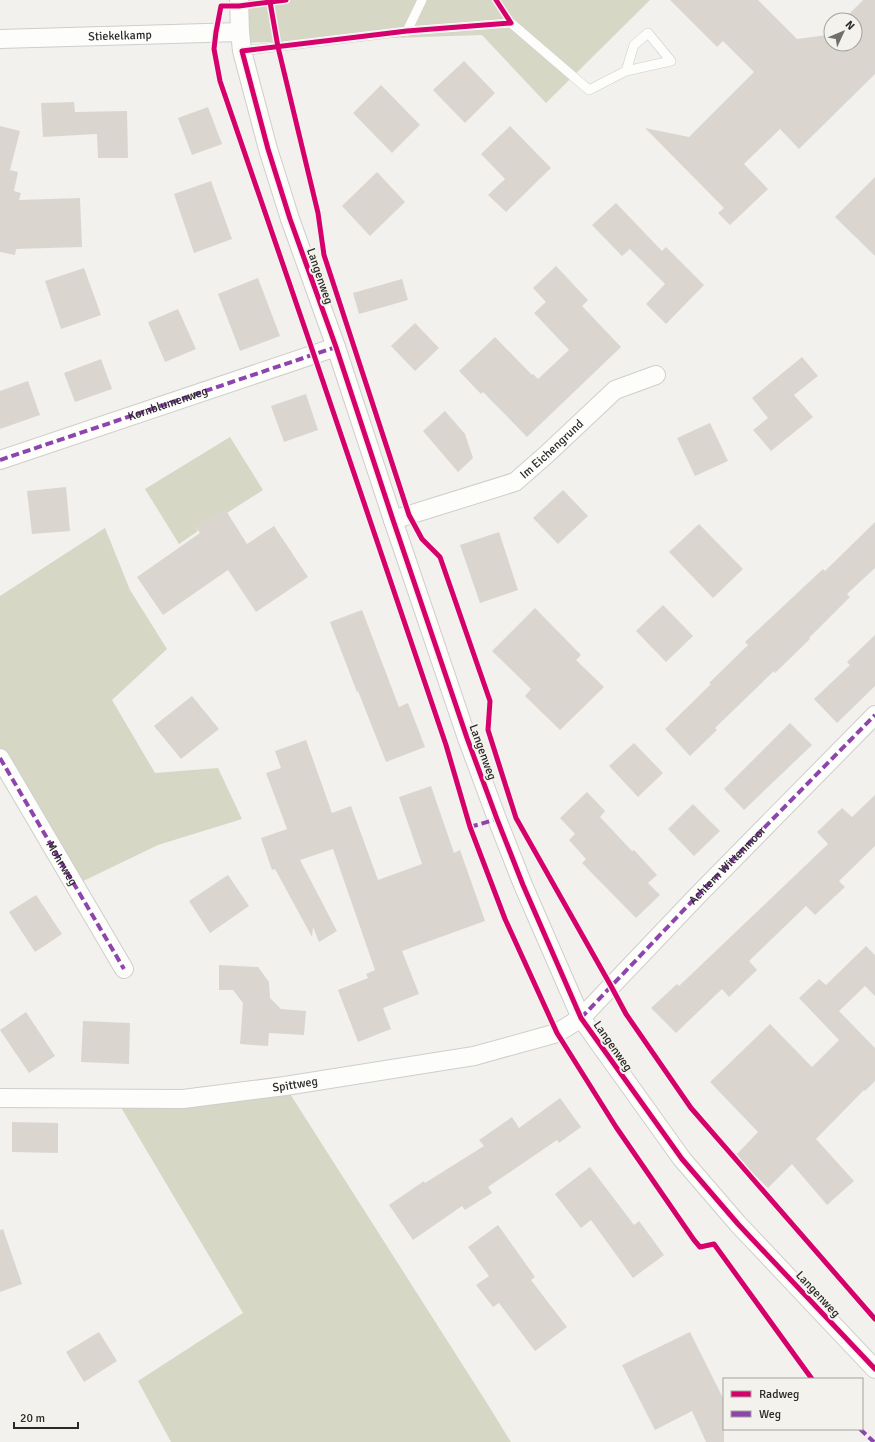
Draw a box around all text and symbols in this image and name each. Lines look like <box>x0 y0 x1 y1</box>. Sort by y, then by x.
north arrow <box>823 12 863 52</box>
text: N <box>842 18 857 33</box>
street label: Stiekelkamp <box>88 28 152 44</box>
street label: Langenweg <box>303 246 336 306</box>
street label: Kornblumenweg <box>126 384 210 424</box>
street label: Im Eichengrund <box>517 417 587 482</box>
street label: Langenweg <box>466 722 500 782</box>
street label: Achtern Wittenmoor <box>686 823 770 908</box>
street label: Mohnweg <box>42 838 80 889</box>
street label: Langenweg <box>590 1018 635 1074</box>
street label: Spittweg <box>272 1074 319 1096</box>
street label: Langenweg <box>792 1268 843 1321</box>
legend <box>723 1378 863 1430</box>
text: Radweg <box>759 1387 799 1402</box>
scale bar <box>14 1404 78 1430</box>
text: Weg <box>759 1407 781 1422</box>
text: 20 m <box>20 1411 45 1426</box>

